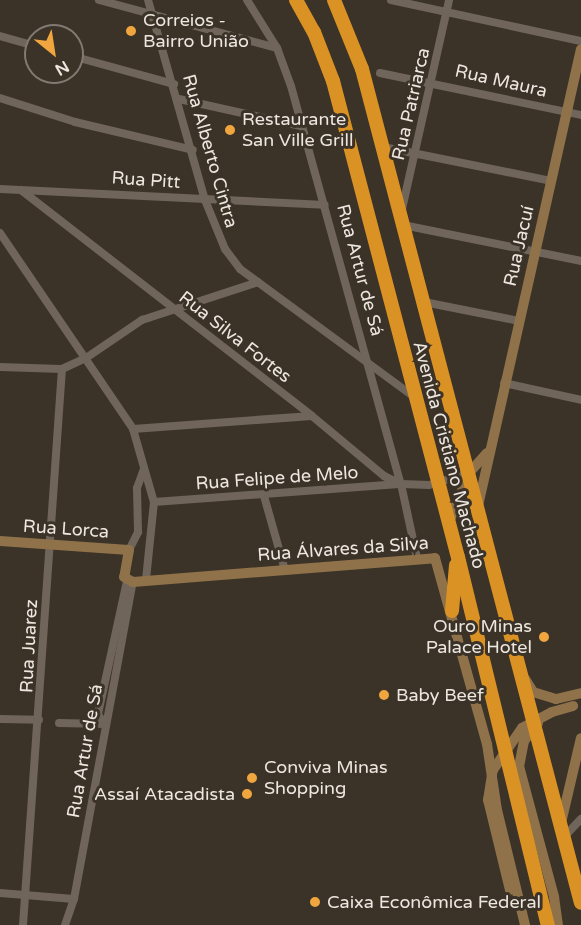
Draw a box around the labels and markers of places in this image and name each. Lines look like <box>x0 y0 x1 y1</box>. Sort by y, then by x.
place label: Correios - Bairro União <box>143 10 249 52</box>
marker: Correios - Bairro União <box>124 24 138 38</box>
place label: Restaurante San Ville Grill <box>242 109 353 152</box>
marker: Restaurante San Ville Grill <box>223 123 237 137</box>
place label: Ouro Minas Palace Hotel <box>426 616 532 658</box>
marker: Ouro Minas Palace Hotel <box>537 630 551 644</box>
place label: Baby Beef <box>396 684 484 706</box>
marker: Baby Beef <box>377 688 391 702</box>
place label: Conviva Minas Shopping <box>264 757 388 800</box>
marker: Conviva Minas Shopping <box>245 771 259 785</box>
place label: Assaí Atacadista <box>94 783 235 805</box>
marker: Assaí Atacadista <box>240 787 254 801</box>
place label: Caixa Econômica Federal <box>327 891 541 913</box>
marker: Caixa Econômica Federal <box>308 895 322 909</box>

